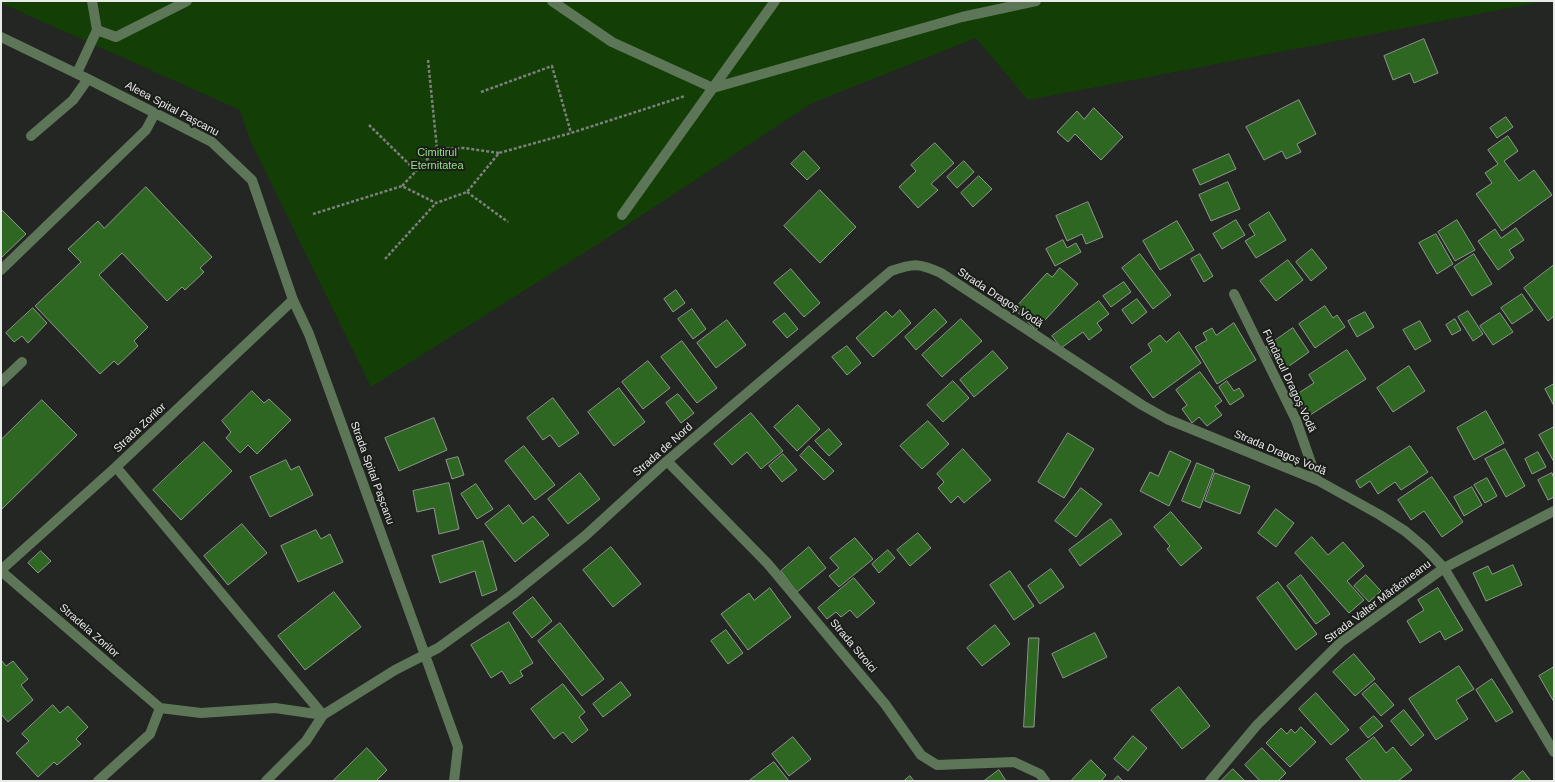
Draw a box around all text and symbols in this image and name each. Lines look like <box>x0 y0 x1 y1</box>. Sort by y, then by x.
street label: Aleea Spital Pașcanu <box>123 79 221 139</box>
park label: Cimitirul Eternitatea <box>410 146 464 172</box>
street label: Strada Dragoș Vodă <box>955 265 1045 331</box>
street label: Fundacul Dragoș Vodă <box>1259 327 1319 435</box>
street label: Strada Zorilor <box>111 400 169 456</box>
street label: Strada Spital Pașcanu <box>347 420 397 526</box>
street label: Strada de Nord <box>631 421 695 479</box>
street label: Strada Dragoș Vodă <box>1232 428 1328 478</box>
street label: Strada Valter Mărăcineanu <box>1322 558 1434 646</box>
street label: Stradela Zorilor <box>56 601 122 661</box>
street label: Strada Stroici <box>827 616 879 676</box>

